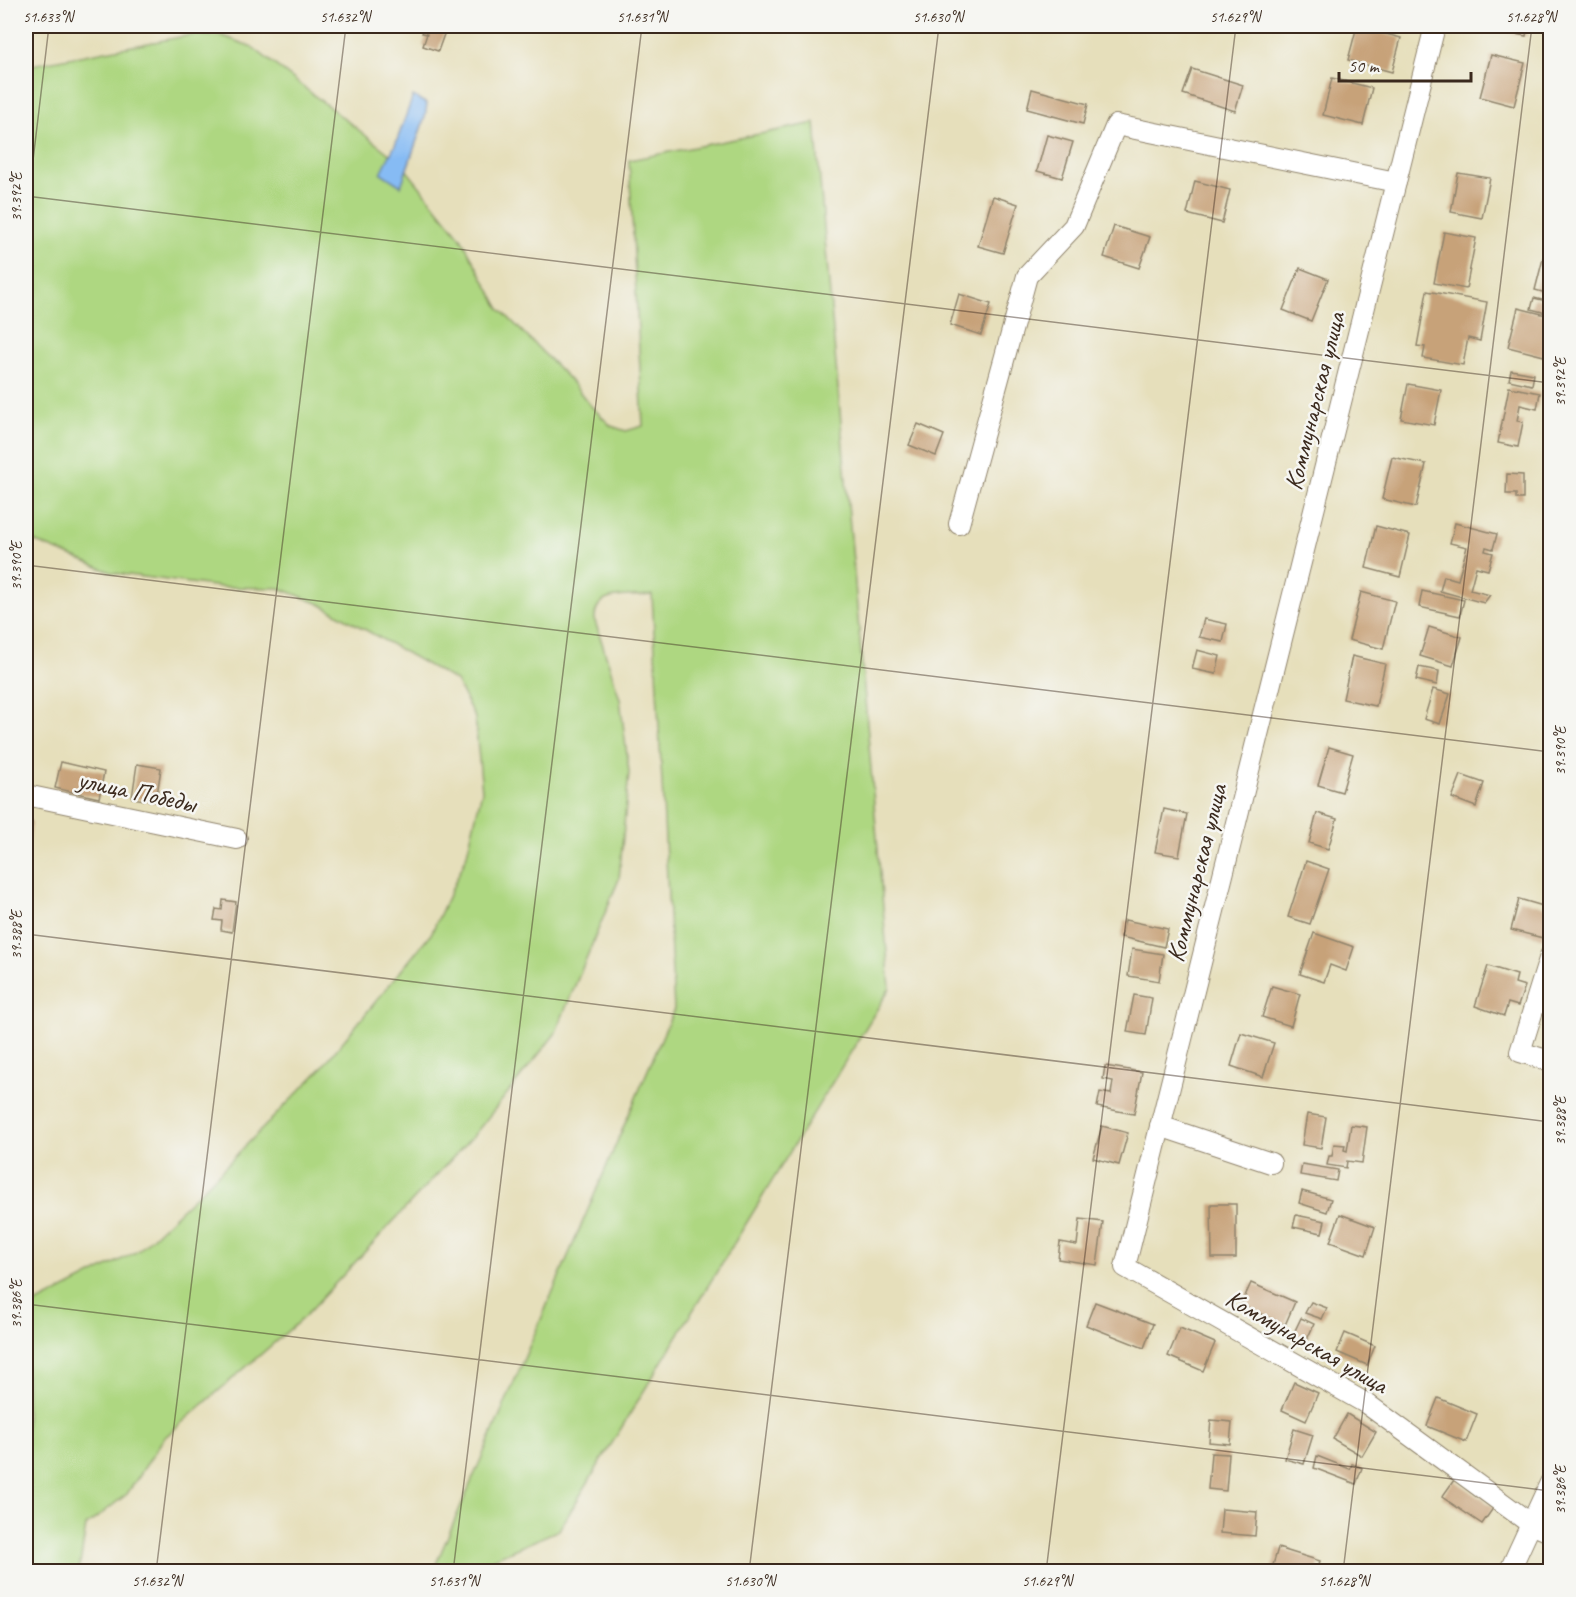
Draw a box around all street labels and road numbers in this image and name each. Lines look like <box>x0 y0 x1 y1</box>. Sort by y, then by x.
street label: Коммунарская улица <box>1276 307 1353 493</box>
street label: улица Победы <box>73 762 201 821</box>
street label: Коммунарская улица <box>1158 779 1235 965</box>
street label: Коммунарская улица <box>1220 1282 1395 1402</box>

